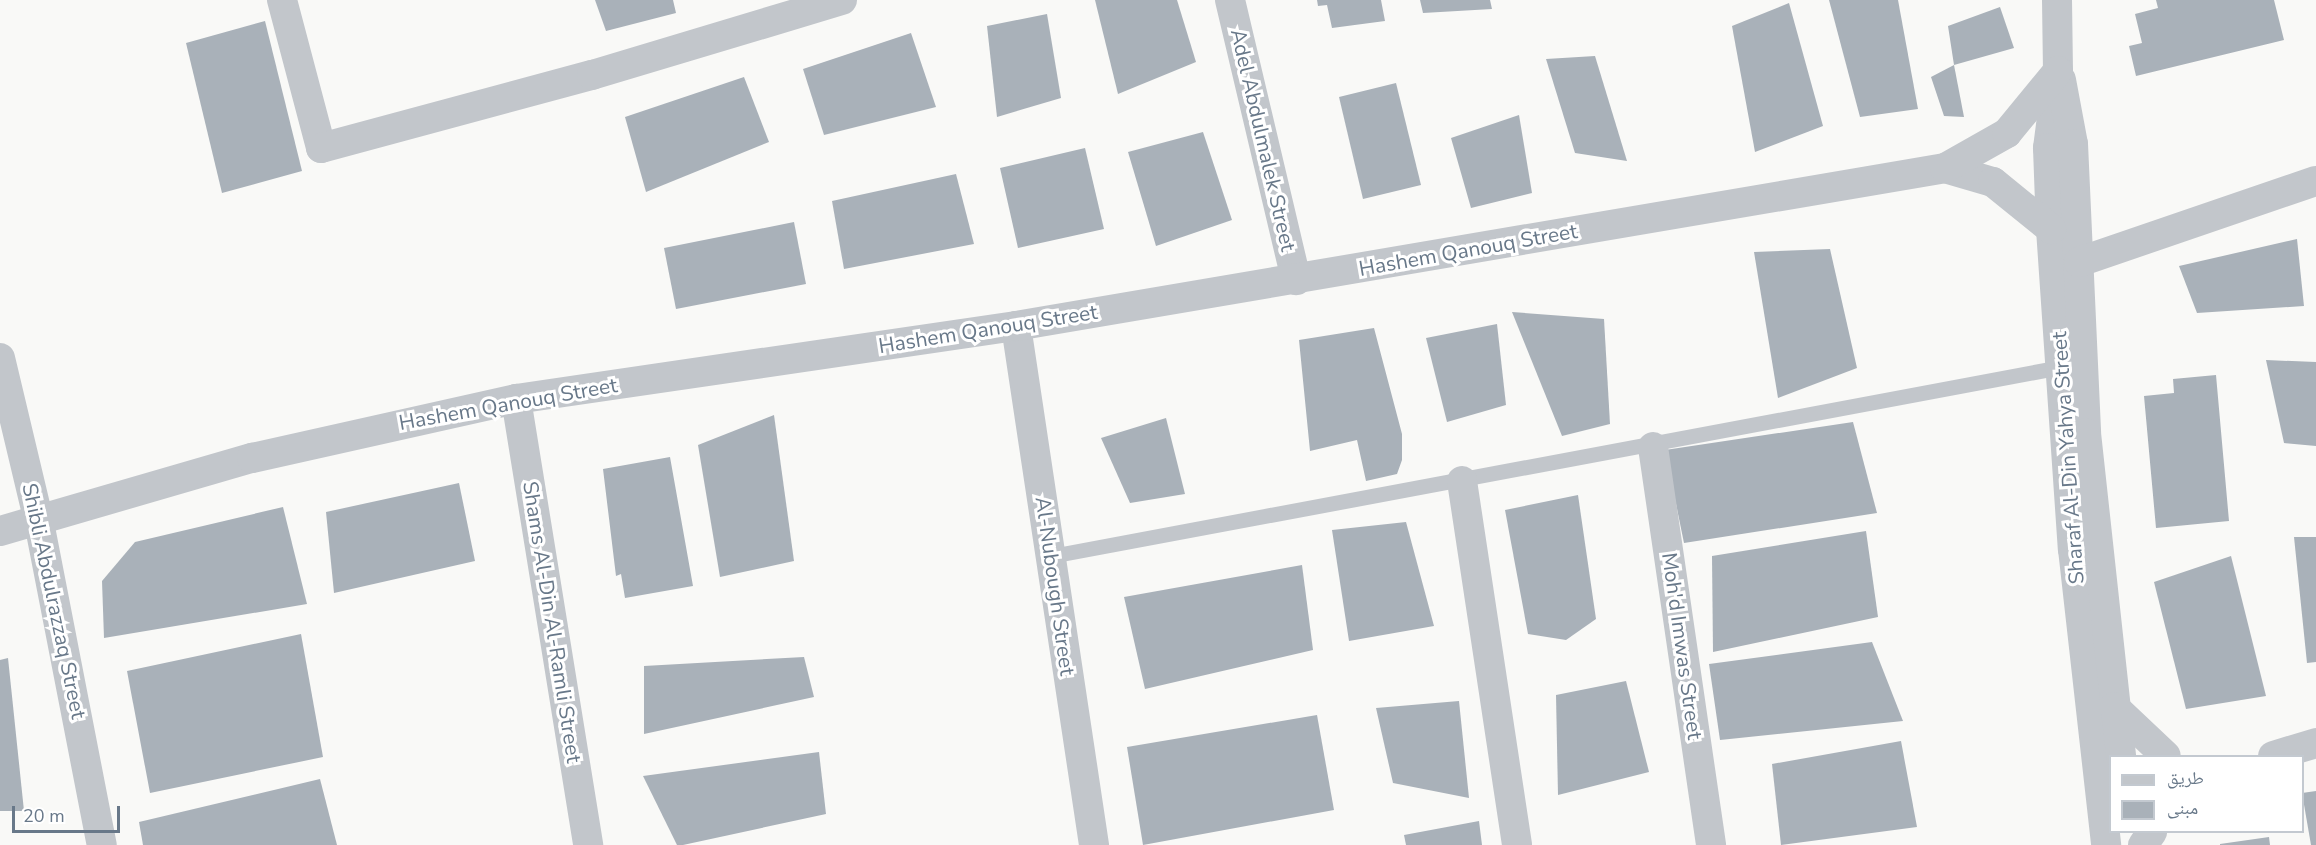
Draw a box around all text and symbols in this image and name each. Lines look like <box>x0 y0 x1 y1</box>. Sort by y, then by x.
street label: Adel Abdulmalek Street <box>1225 26 1301 254</box>
street label: Hashem Qanouq Street <box>1357 218 1579 282</box>
street label: Hashem Qanouq Street <box>877 299 1099 359</box>
street label: Sharaf Al-Din Yahya Street <box>2047 331 2089 585</box>
street label: Hashem Qanouq Street <box>397 372 619 436</box>
street label: Shams Al-Din Al-Ramli Street <box>517 479 587 765</box>
street label: Shibli Abdulrazzaq Street <box>17 481 91 721</box>
street label: Al-Nubough Street <box>1030 495 1080 677</box>
street label: Moh'd Imwas Street <box>1656 551 1708 741</box>
legend <box>2109 755 2304 833</box>
text: طريق <box>2167 766 2204 790</box>
scale bar <box>15 794 123 832</box>
text: مبنى <box>2167 796 2198 820</box>
text: 20 m <box>23 804 65 828</box>

